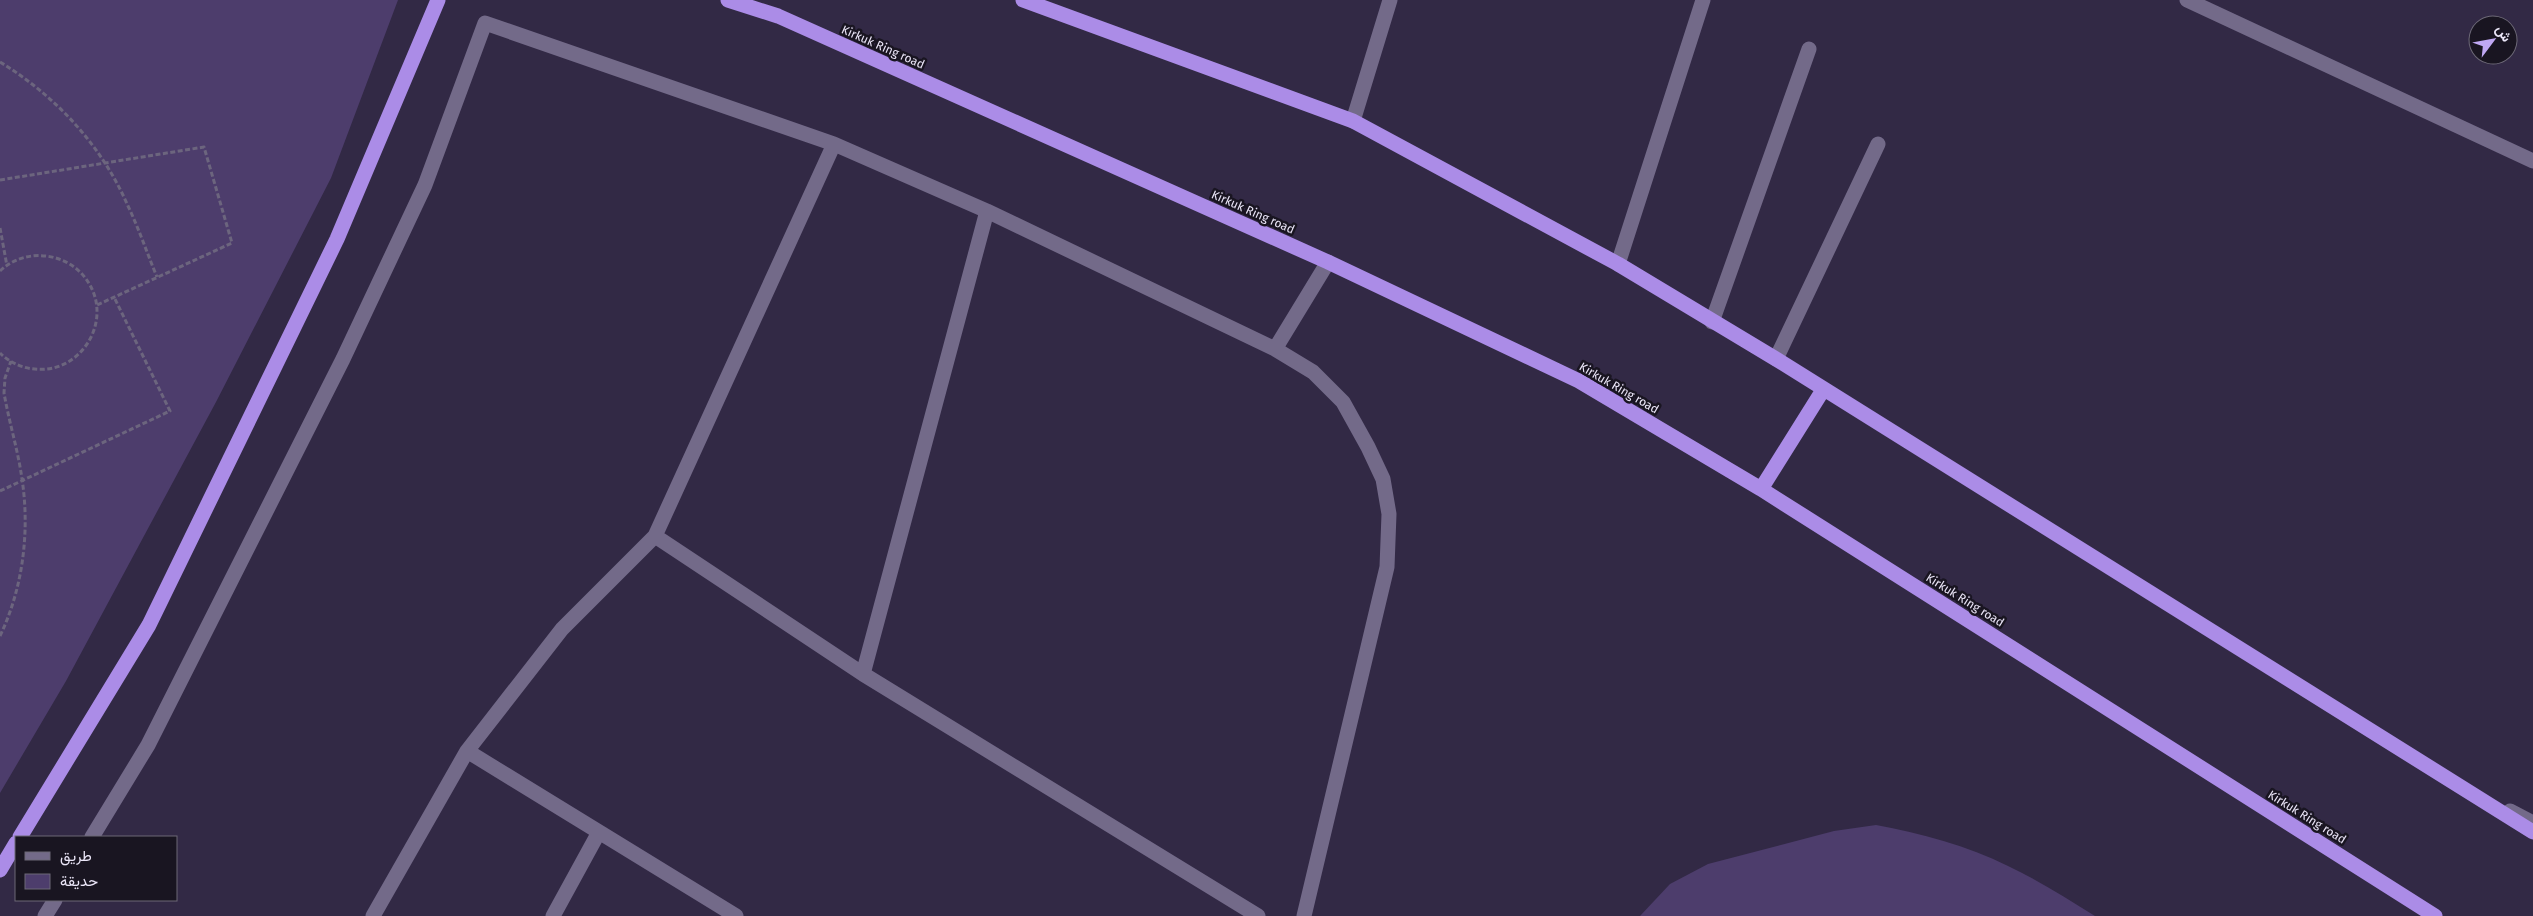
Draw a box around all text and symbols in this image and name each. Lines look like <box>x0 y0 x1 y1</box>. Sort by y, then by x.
north arrow <box>2468 15 2518 65</box>
street label: Kirkuk Ring road <box>839 22 927 72</box>
text: ش <box>2492 22 2515 45</box>
street label: Kirkuk Ring road <box>1209 187 1297 237</box>
street label: Kirkuk Ring road <box>1577 360 1661 416</box>
street label: Kirkuk Ring road <box>1923 570 2007 630</box>
street label: Kirkuk Ring road <box>2265 787 2349 847</box>
legend <box>15 836 178 901</box>
text: طريق <box>60 847 92 866</box>
text: حديقة <box>60 872 98 890</box>

